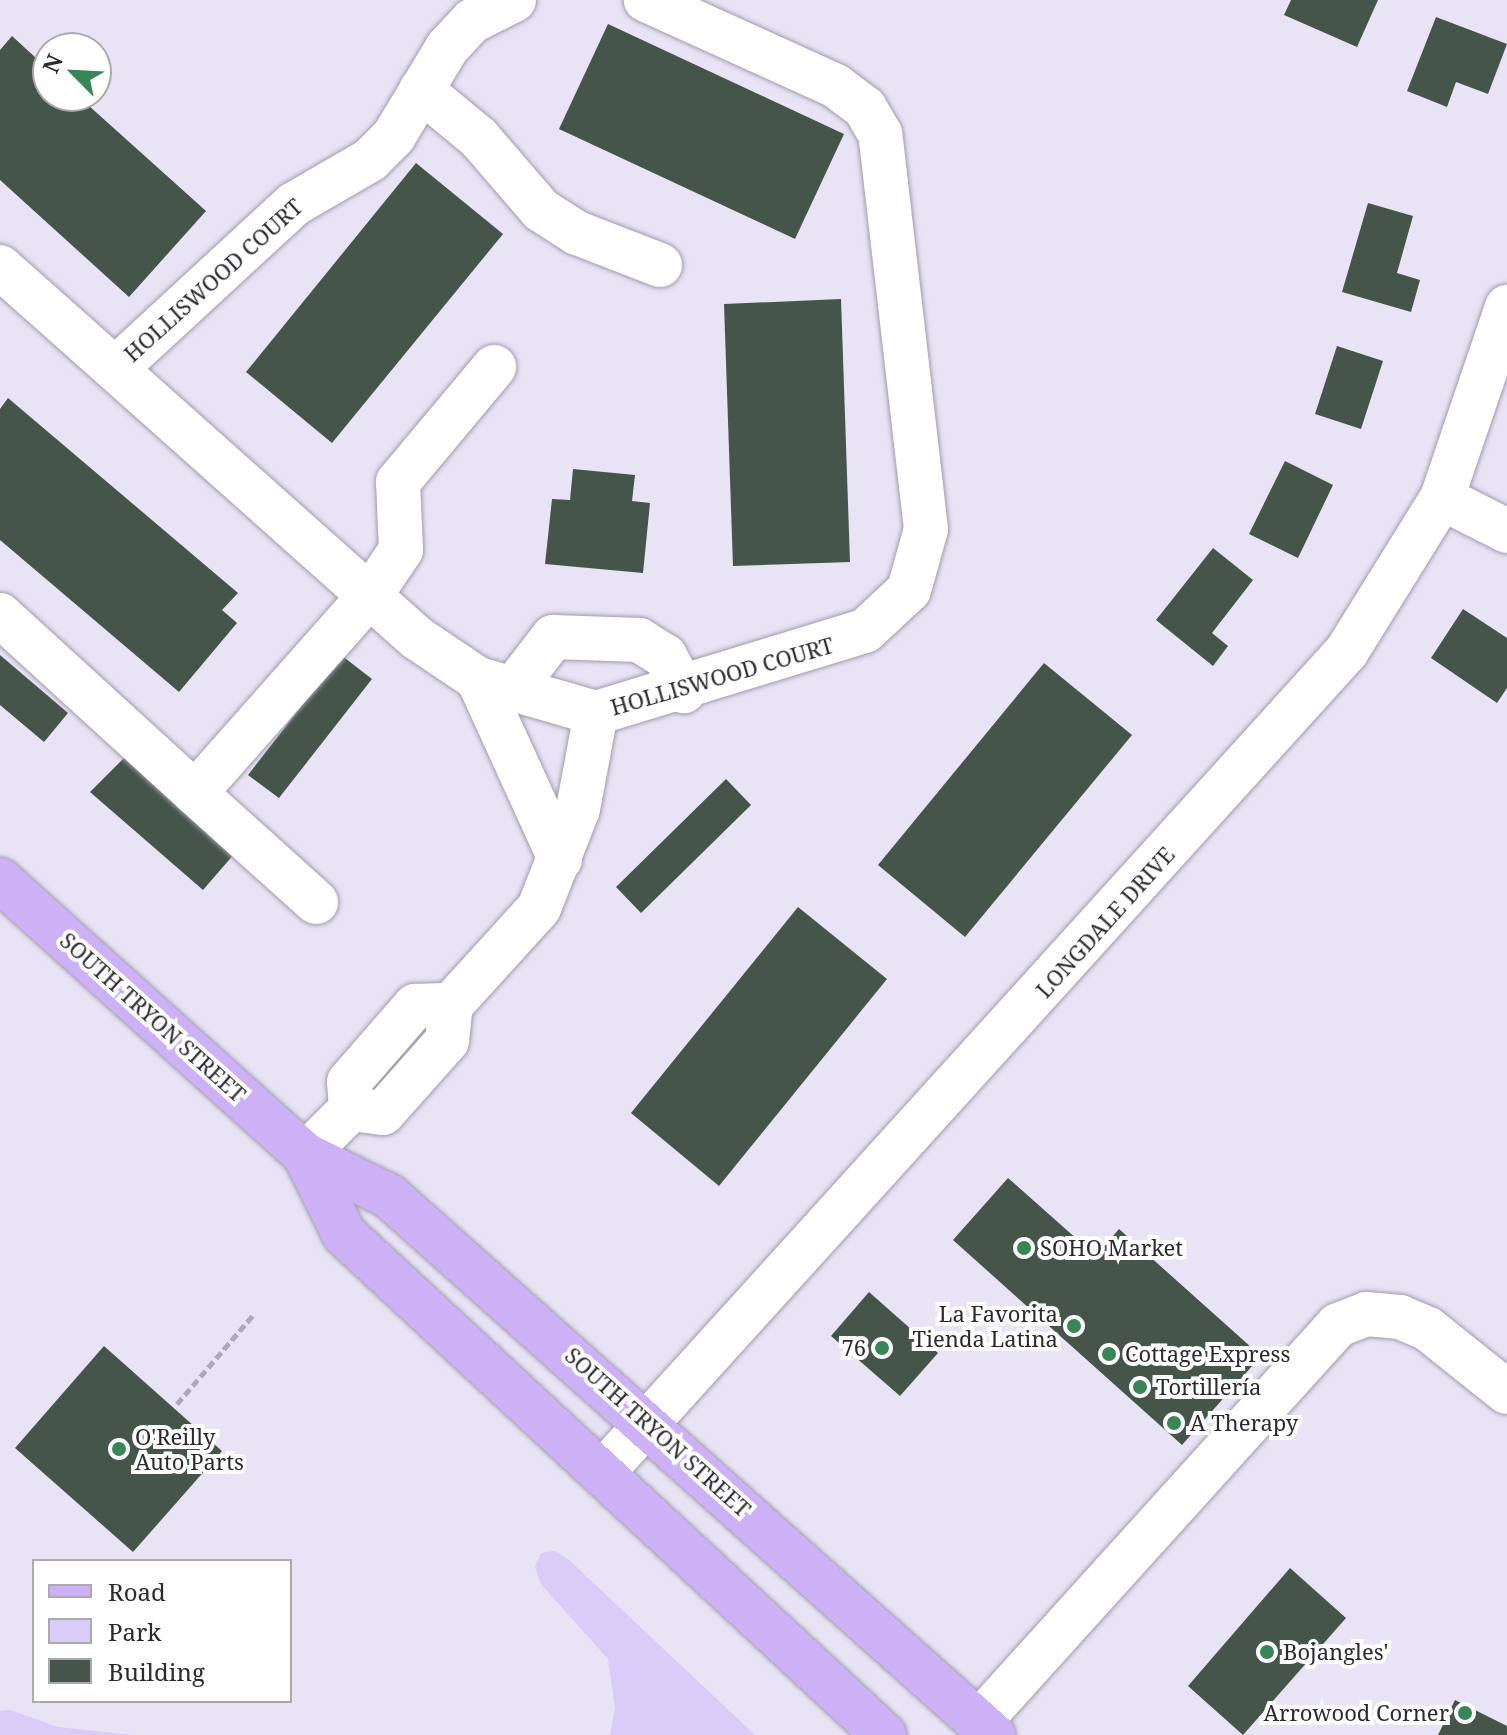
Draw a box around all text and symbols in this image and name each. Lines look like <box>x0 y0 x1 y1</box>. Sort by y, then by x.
north arrow <box>32 32 112 112</box>
text: N <box>35 49 69 77</box>
street label: HOLLISWOOD COURT <box>118 193 308 367</box>
street label: HOLLISWOOD COURT <box>607 631 837 721</box>
street label: LONGDALE DRIVE <box>1030 841 1180 1003</box>
street label: SOUTH TRYON STREET <box>55 927 251 1107</box>
place label: SOHO Market <box>1040 1235 1183 1261</box>
marker: SOHO Market <box>1015 1239 1033 1257</box>
place label: La Favorita Tienda Latina <box>912 1300 1058 1352</box>
marker: La Favorita Tienda Latina <box>1065 1317 1083 1335</box>
place label: 76 <box>841 1335 866 1361</box>
marker: 76 <box>873 1339 891 1357</box>
place label: Cottage Express <box>1125 1341 1290 1367</box>
street label: SOUTH TRYON STREET <box>560 1342 756 1522</box>
marker: Cottage Express <box>1100 1345 1118 1363</box>
place label: Tortillería <box>1156 1374 1261 1400</box>
marker: Tortillería <box>1131 1378 1149 1396</box>
place label: A Therapy <box>1190 1410 1298 1436</box>
marker: A Therapy <box>1165 1414 1183 1432</box>
place label: O'Reilly Auto Parts <box>135 1423 244 1474</box>
marker: O'Reilly Auto Parts <box>110 1440 128 1458</box>
legend <box>32 1559 292 1703</box>
text: Road <box>108 1575 166 1608</box>
text: Park <box>108 1615 161 1648</box>
place label: Bojangles' <box>1283 1639 1388 1665</box>
marker: Bojangles' <box>1258 1643 1276 1661</box>
text: Building <box>108 1655 205 1688</box>
place label: Arrowood Corner <box>1264 1700 1449 1726</box>
marker: Arrowood Corner <box>1456 1704 1474 1722</box>

